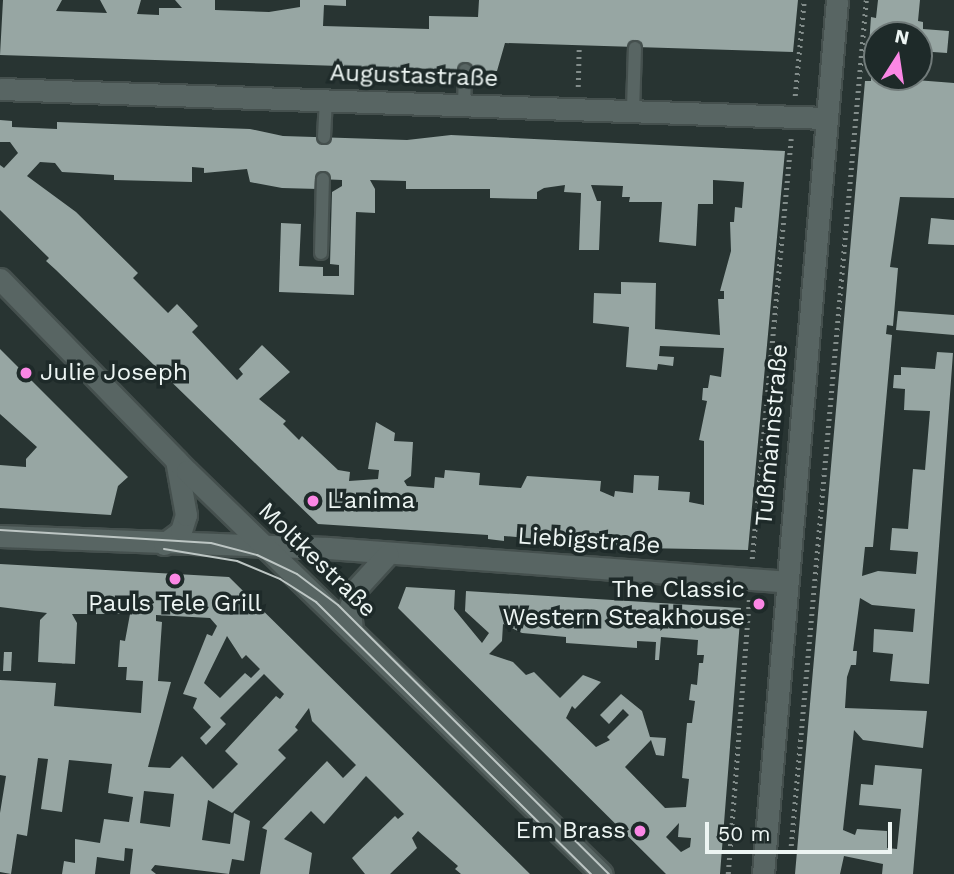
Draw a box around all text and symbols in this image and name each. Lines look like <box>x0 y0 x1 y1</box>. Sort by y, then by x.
north arrow <box>863 21 933 91</box>
text: N <box>893 24 911 50</box>
street label: Augustastraße <box>329 59 499 93</box>
street label: Tußmannstraße <box>750 343 794 527</box>
place label: Julie Joseph <box>40 359 188 387</box>
marker: Julie Joseph <box>18 365 34 381</box>
place label: L'anima <box>327 487 415 515</box>
marker: L'anima <box>305 493 321 509</box>
street label: Moltkestraße <box>252 496 382 624</box>
street label: Liebigstraße <box>517 522 661 560</box>
marker: Pauls Tele Grill <box>167 571 183 587</box>
place label: The Classic Western Steakhouse <box>502 576 745 632</box>
place label: Pauls Tele Grill <box>88 590 262 618</box>
marker: The Classic Western Steakhouse <box>751 596 767 612</box>
scale bar <box>709 808 896 852</box>
place label: Em Brass <box>516 817 626 845</box>
text: 50 m <box>718 821 770 846</box>
marker: Em Brass <box>632 823 648 839</box>

